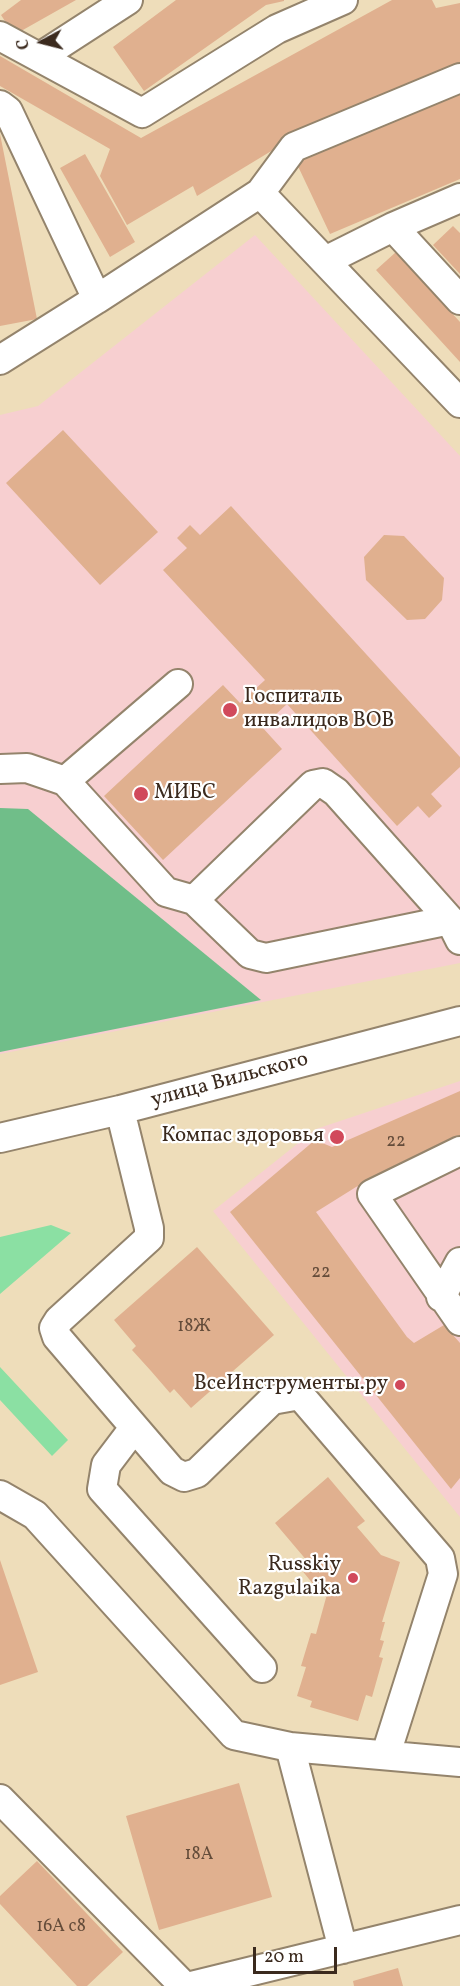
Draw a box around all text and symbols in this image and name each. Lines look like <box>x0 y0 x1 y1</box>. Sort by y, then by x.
north arrow <box>12 12 72 72</box>
text: С <box>13 38 36 51</box>
place label: Госпиталь инвалидов ВОВ <box>244 685 394 735</box>
marker: Госпиталь инвалидов ВОВ <box>221 701 239 719</box>
place label: МИБС <box>154 781 216 807</box>
marker: МИБС <box>132 785 150 803</box>
street label: улица Вильского <box>149 1048 311 1114</box>
place label: Компас здоровья <box>162 1124 324 1150</box>
marker: Компас здоровья <box>328 1128 346 1146</box>
house number: 22 <box>386 1132 406 1154</box>
house number: 22 <box>311 1263 331 1285</box>
house number: 18Ж <box>177 1317 211 1339</box>
place label: ВсеИнструменты.ру <box>194 1372 388 1398</box>
marker: ВсеИнструменты.ру <box>393 1378 407 1392</box>
place label: Russkiy Razgulaika <box>238 1553 341 1603</box>
marker: Russkiy Razgulaika <box>346 1571 360 1585</box>
house number: 18А <box>185 1845 213 1867</box>
house number: 16А с8 <box>36 1917 86 1939</box>
scale bar <box>256 1935 340 1973</box>
text: 20 m <box>264 1945 304 1970</box>

